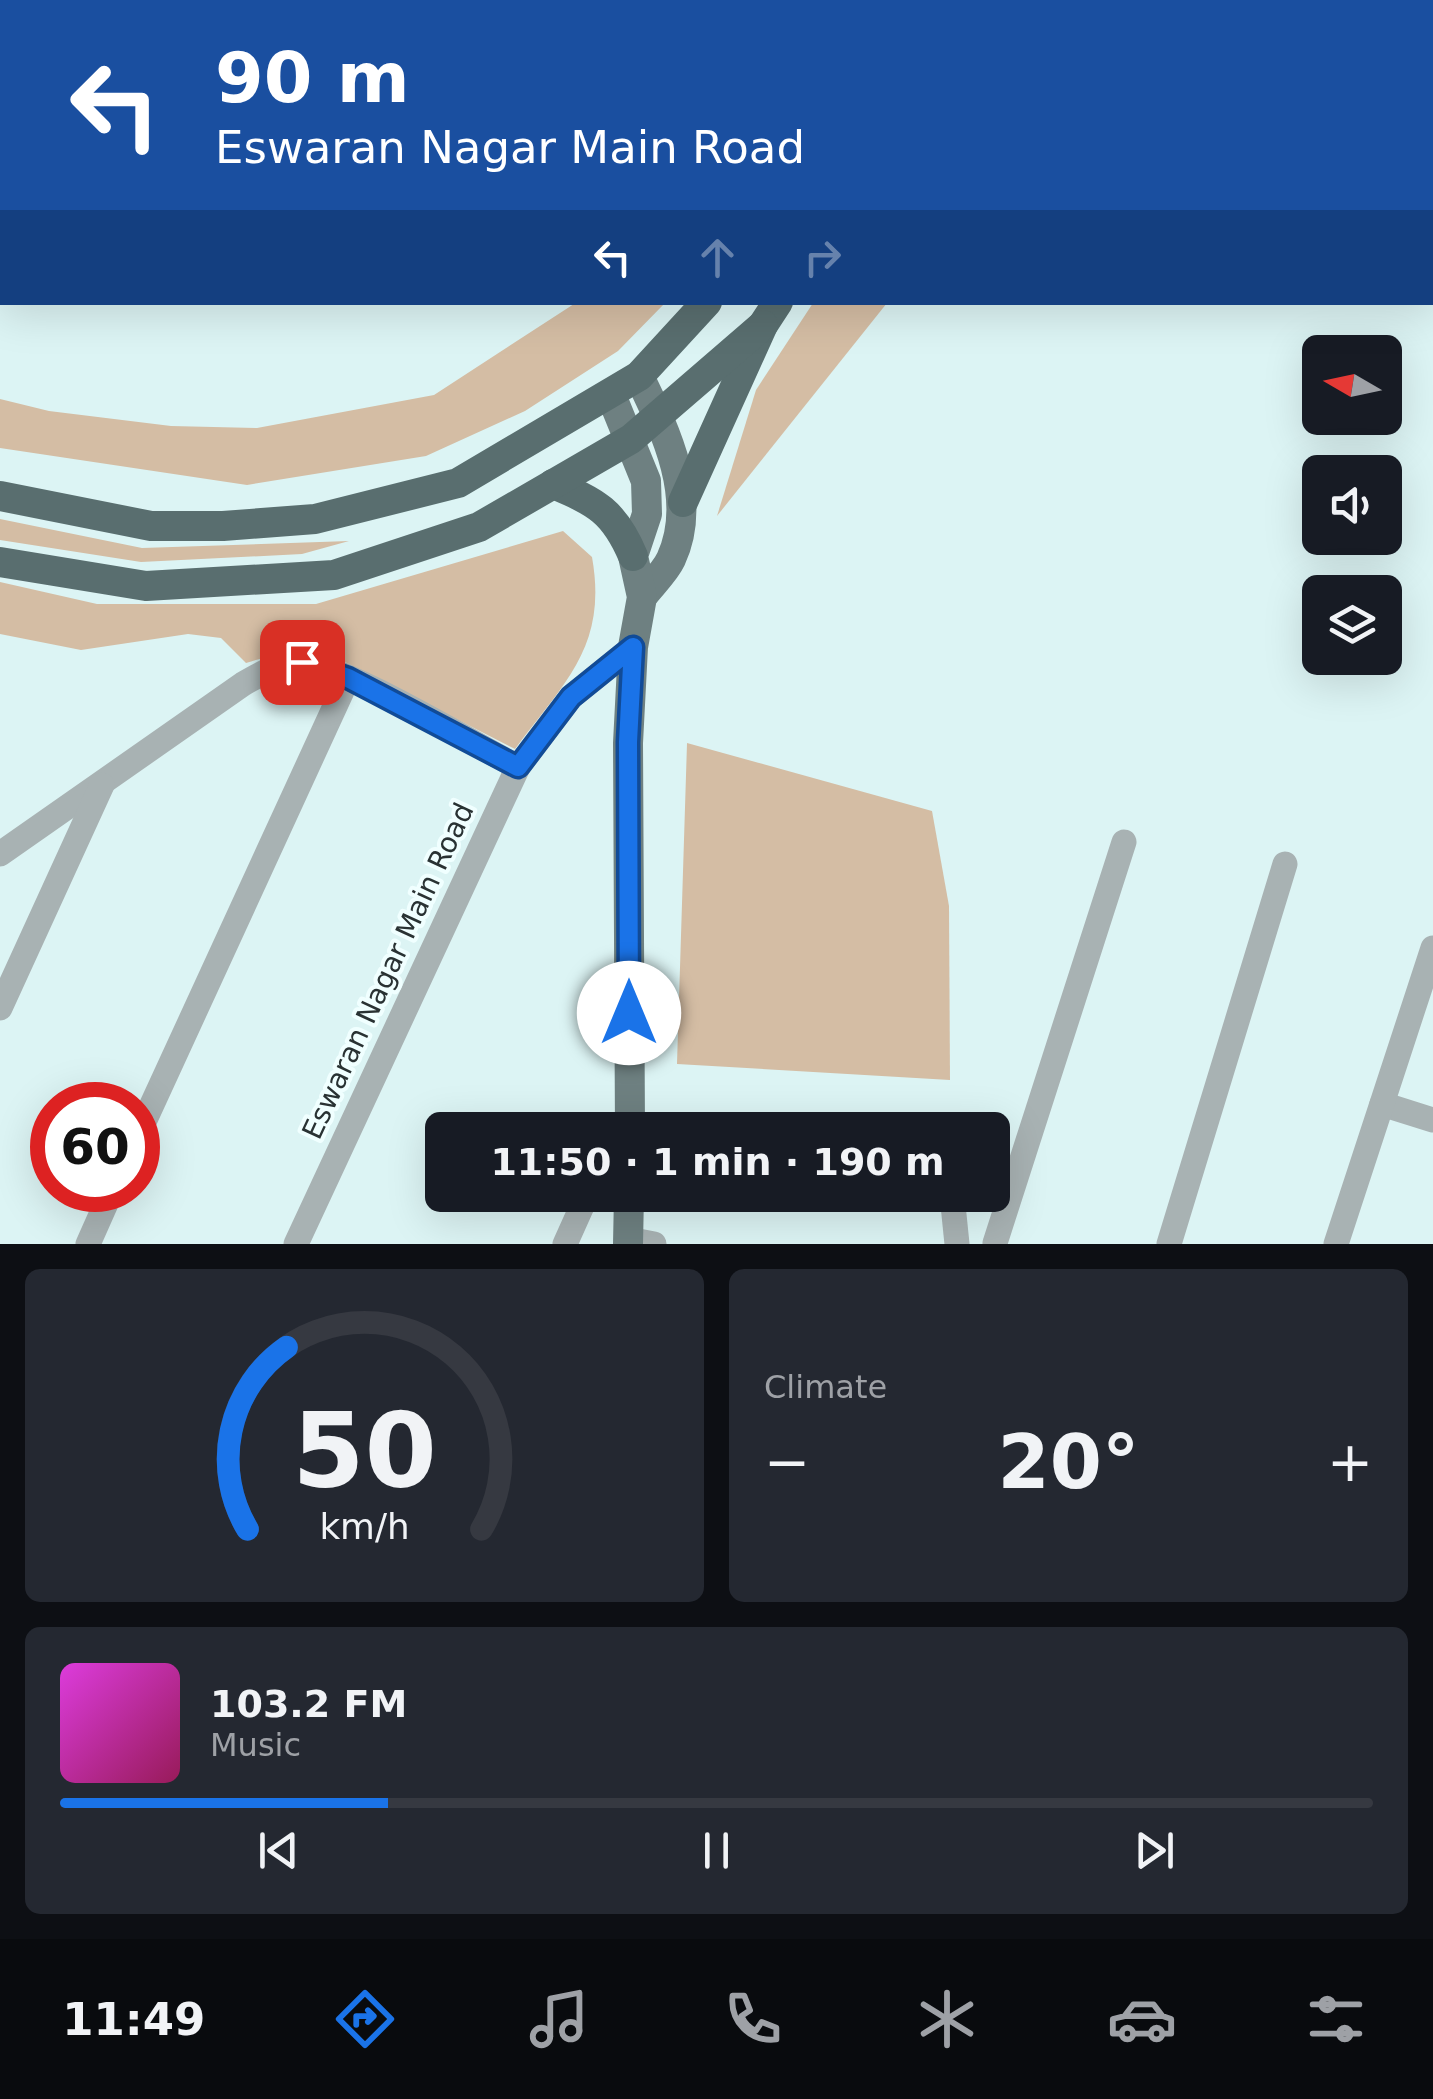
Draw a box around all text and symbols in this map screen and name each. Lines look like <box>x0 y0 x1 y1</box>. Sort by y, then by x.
text: 90 m <box>215 37 410 119</box>
icon: left <box>50 40 180 170</box>
text: Eswaran Nagar Main Road <box>215 121 805 174</box>
icon: left <box>585 230 640 285</box>
icon: ahead <box>690 230 745 285</box>
icon: right <box>795 230 850 285</box>
north arrow <box>1302 335 1402 435</box>
map controls <box>1302 335 1402 675</box>
button: sound <box>1302 455 1402 555</box>
button: layers <box>1302 575 1402 675</box>
pin <box>260 620 345 705</box>
icon: arrive <box>275 635 330 690</box>
street label: Eswaran Nagar Main Road <box>295 798 481 1144</box>
position arrow <box>577 961 681 1065</box>
speed limit sign: 60 <box>30 1082 160 1212</box>
text: 11:50 · 1 min · 190 m <box>490 1140 945 1184</box>
text: Climate <box>764 1368 887 1406</box>
text: 50 <box>292 1390 437 1512</box>
text: 20° <box>998 1418 1139 1506</box>
text: − <box>764 1430 810 1494</box>
text: + <box>1327 1430 1373 1494</box>
text: km/h <box>319 1506 410 1547</box>
text: 103.2 FM <box>210 1682 407 1726</box>
text: Music <box>210 1726 301 1764</box>
icon: previous <box>251 1823 306 1878</box>
icon: pause <box>689 1823 744 1878</box>
icon: next <box>1127 1823 1182 1878</box>
icon: directions <box>330 1984 400 2054</box>
icon: music <box>524 1984 594 2054</box>
icon: phone <box>718 1984 788 2054</box>
icon: climate <box>912 1984 982 2054</box>
icon: car <box>1107 1984 1177 2054</box>
icon: filters <box>1301 1984 1371 2054</box>
text: 11:49 <box>62 1993 205 2046</box>

